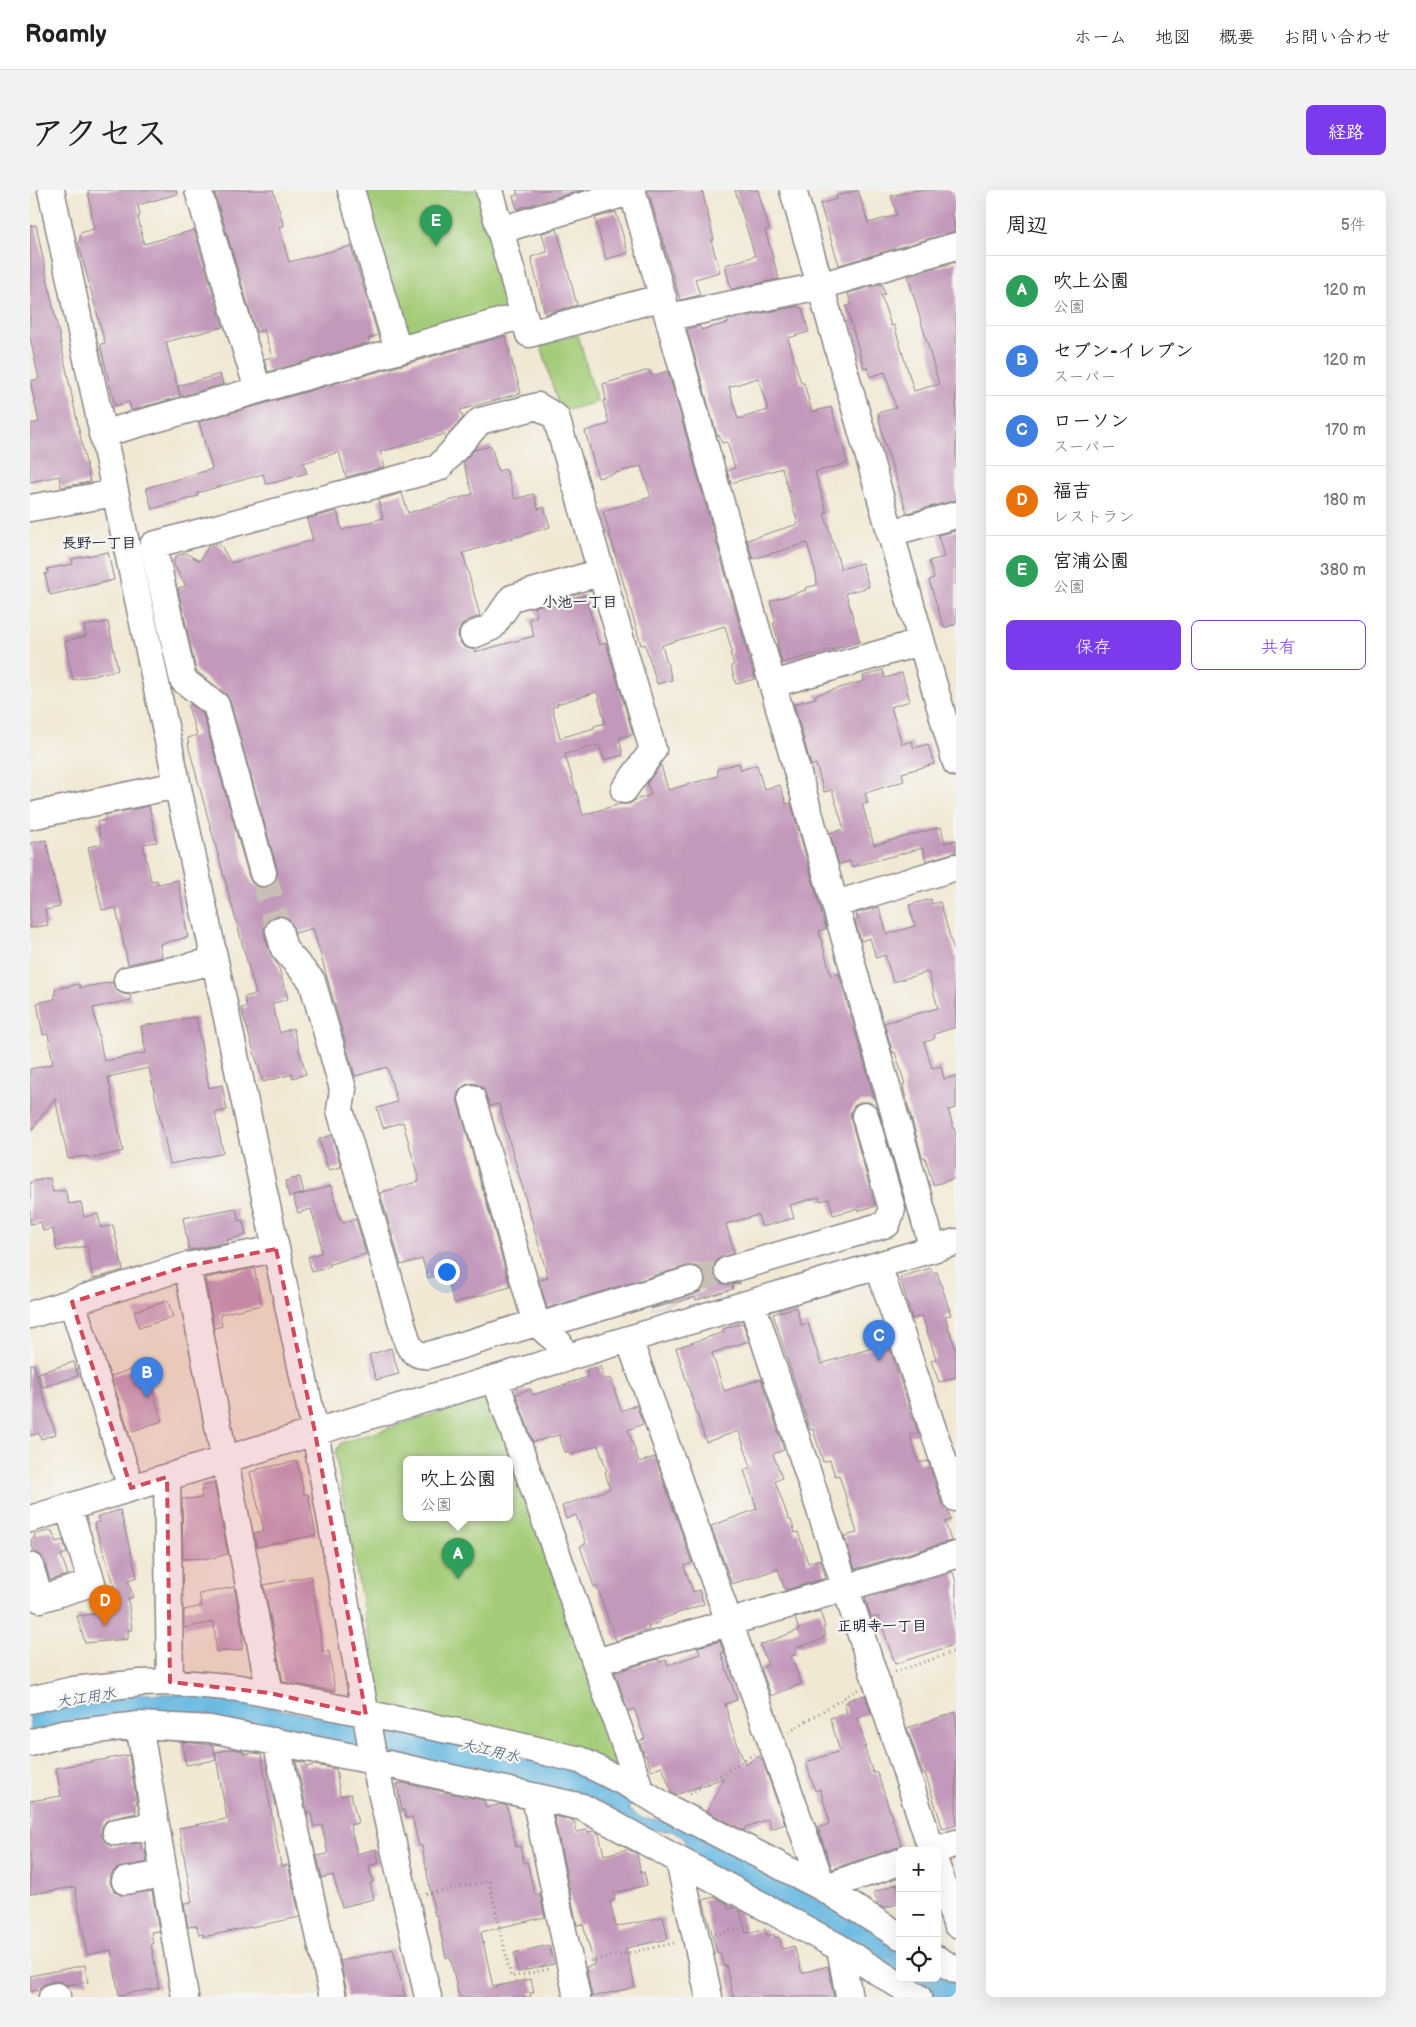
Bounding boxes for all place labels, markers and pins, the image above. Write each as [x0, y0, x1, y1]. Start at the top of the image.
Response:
pin: E [420, 205, 452, 246]
pin: C [863, 1320, 895, 1361]
pin: B [131, 1357, 163, 1398]
pin: A [442, 1538, 474, 1579]
pin: D [89, 1585, 121, 1626]

